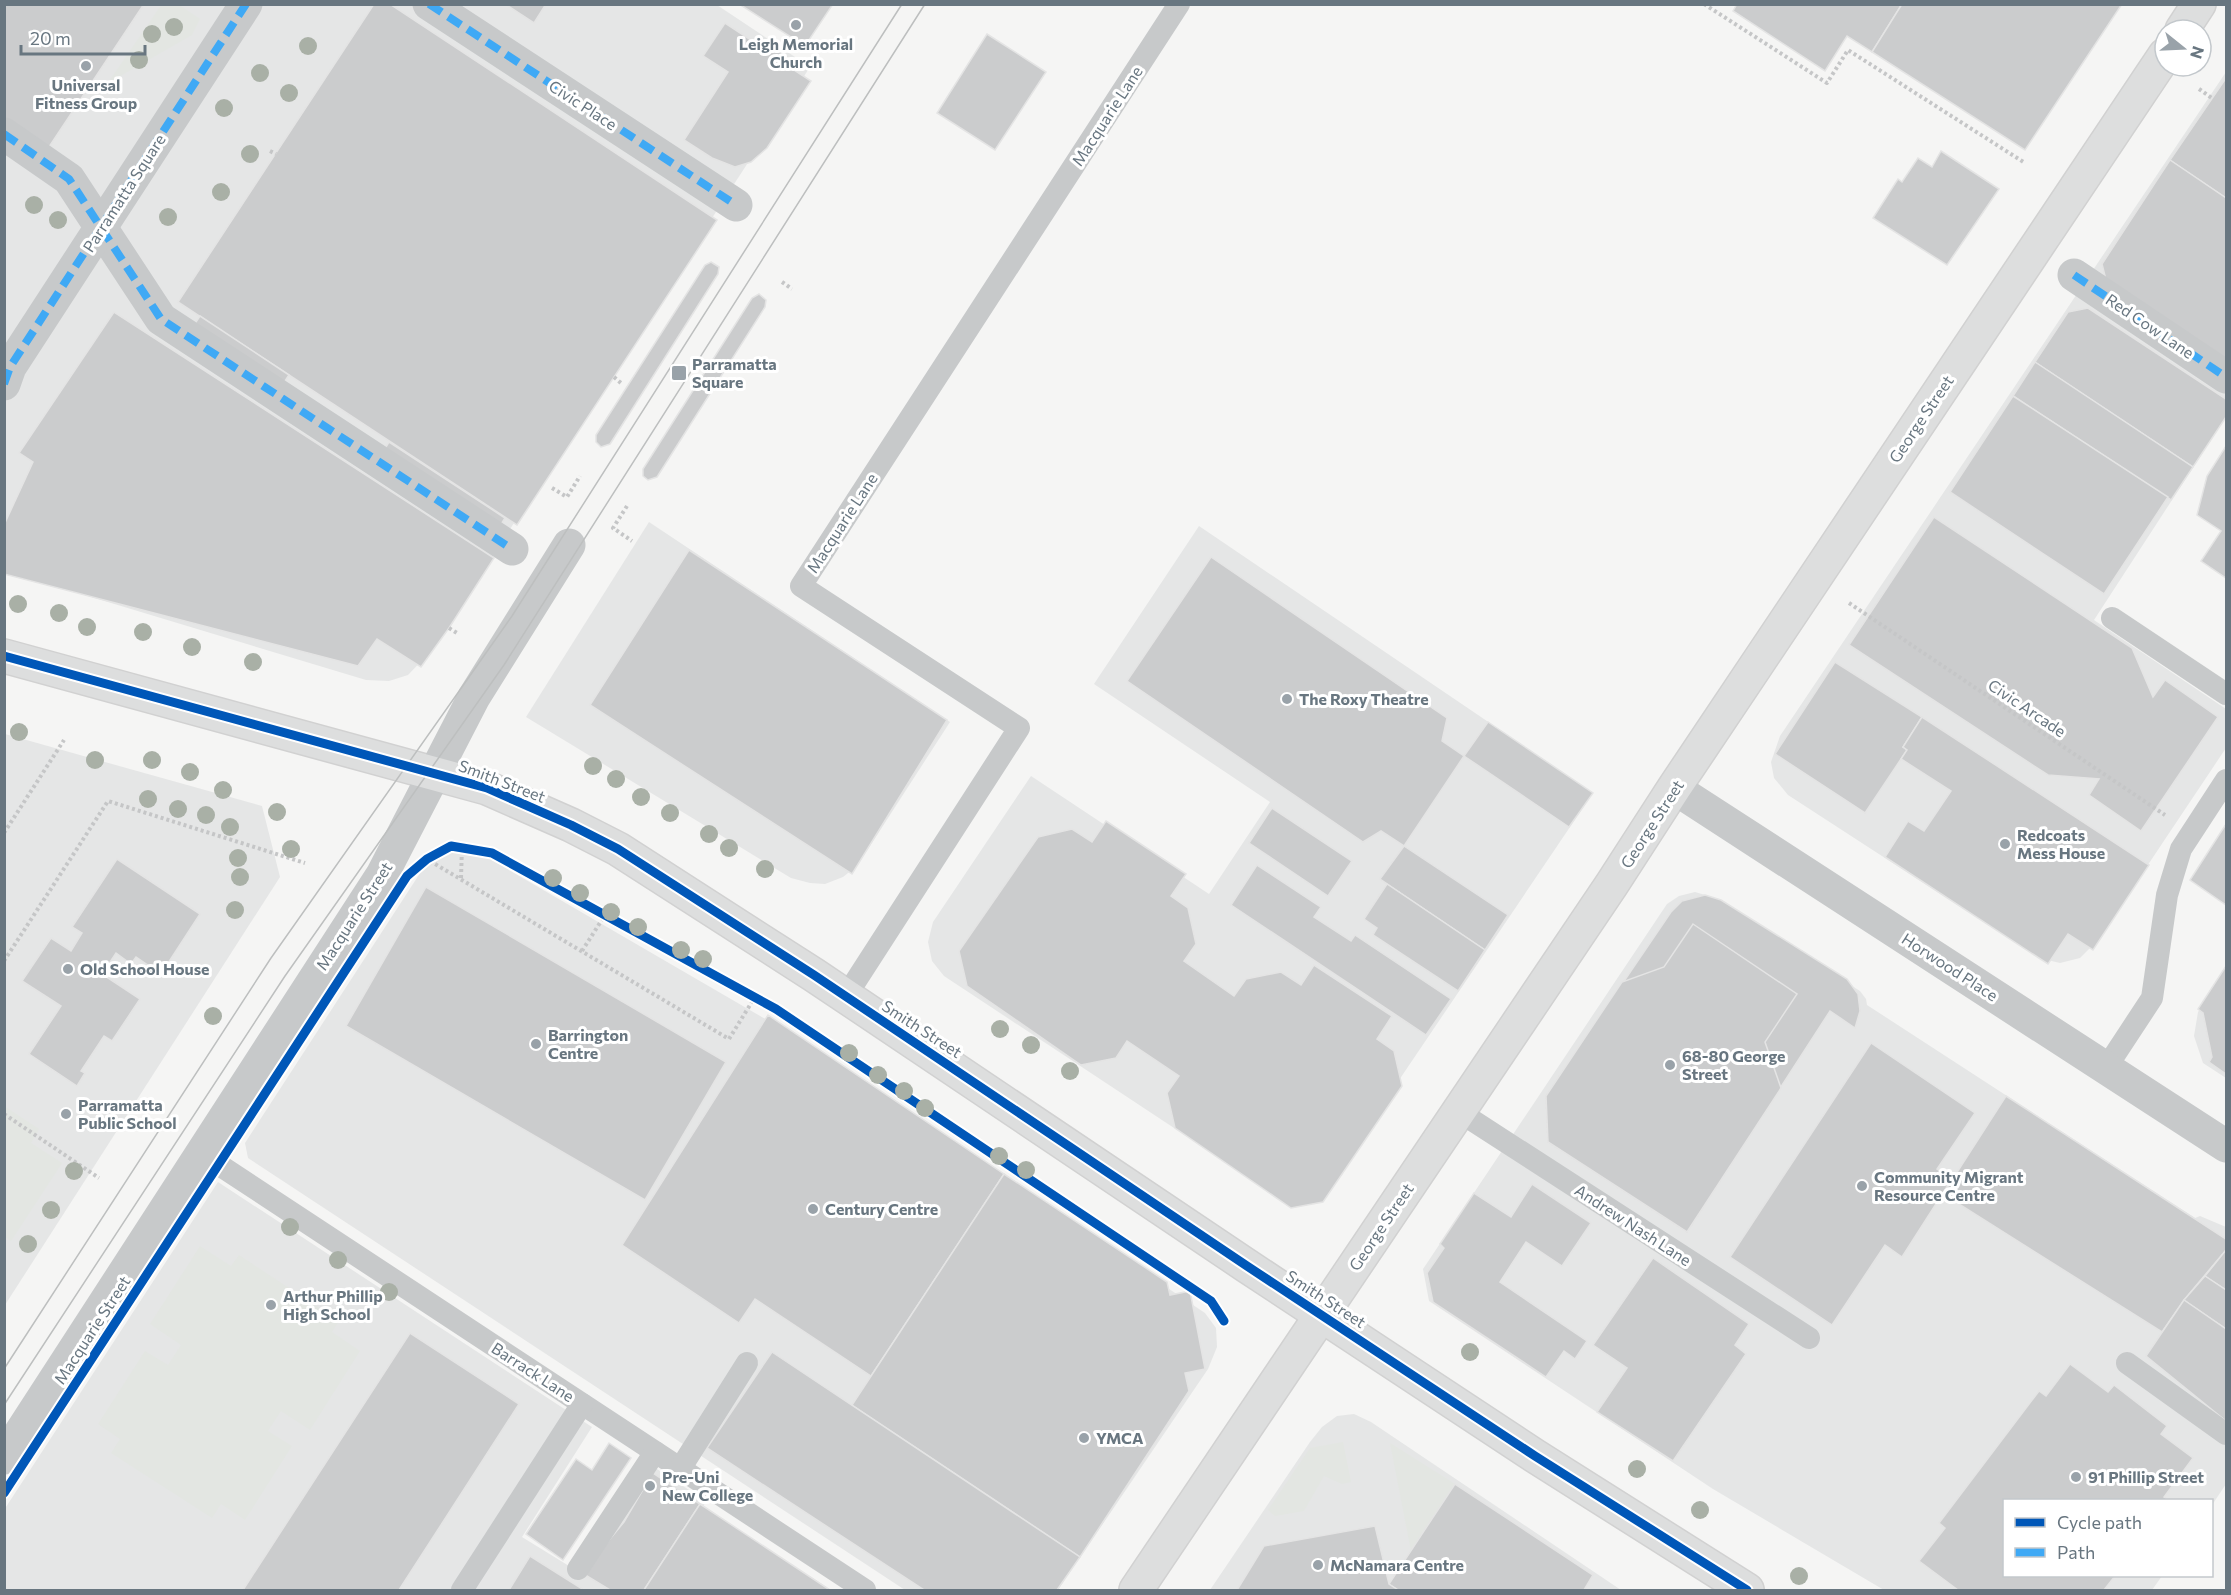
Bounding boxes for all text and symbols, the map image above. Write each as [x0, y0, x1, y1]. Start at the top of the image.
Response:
scale bar [21, 18, 146, 56]
marker: Leigh Memorial Church [789, 18, 803, 32]
north arrow [2153, 18, 2213, 78]
text: 20 m [30, 27, 71, 49]
place label: Leigh Memorial Church [739, 34, 853, 71]
text: N [2187, 44, 2209, 61]
marker: Universal Fitness Group [79, 59, 93, 73]
street label: Macquarie Lane [1067, 62, 1146, 169]
place label: Universal Fitness Group [35, 75, 137, 112]
street label: Civic Place [546, 76, 621, 134]
street label: Parramatta Square [78, 130, 169, 255]
street label: Red Cow Lane [2103, 289, 2198, 362]
place label: Parramatta Square [692, 354, 777, 391]
marker: Parramatta Square [670, 364, 688, 382]
street label: George Street [1884, 371, 1957, 466]
street label: Macquarie Lane [802, 469, 881, 576]
street label: Civic Arcade [1985, 675, 2070, 740]
place label: The Roxy Theatre [1299, 689, 1429, 708]
marker: The Roxy Theatre [1280, 692, 1294, 706]
street label: Smith Street [456, 755, 549, 806]
street label: George Street [1616, 776, 1687, 871]
place label: Redcoats Mess House [2017, 825, 2105, 862]
marker: Redcoats Mess House [1998, 837, 2012, 851]
street label: Macquarie Street [311, 858, 396, 973]
street label: Horwood Place [1899, 928, 2002, 1005]
place label: Old School House [80, 959, 210, 978]
marker: Old School House [61, 962, 75, 976]
street label: Smith Street [879, 996, 966, 1062]
place label: Barrington Centre [548, 1025, 628, 1062]
marker: Barrington Centre [529, 1037, 543, 1051]
place label: 68-80 George Street [1682, 1046, 1785, 1083]
marker: 68-80 George Street [1663, 1058, 1677, 1072]
place label: Parramatta Public School [78, 1095, 177, 1132]
marker: Parramatta Public School [59, 1107, 73, 1121]
place label: Community Migrant Resource Centre [1874, 1167, 2024, 1204]
street label: George Street [1344, 1179, 1417, 1274]
marker: Community Migrant Resource Centre [1855, 1179, 1869, 1193]
street label: Andrew Nash Lane [1572, 1180, 1695, 1269]
place label: Century Centre [825, 1199, 938, 1218]
marker: Century Centre [806, 1202, 820, 1216]
street label: Smith Street [1283, 1266, 1370, 1332]
street label: Macquarie Street [49, 1272, 134, 1387]
place label: Arthur Phillip High School [283, 1286, 383, 1323]
marker: Arthur Phillip High School [264, 1298, 278, 1312]
street label: Barrack Lane [488, 1338, 578, 1405]
place label: YMCA [1096, 1428, 1144, 1447]
marker: YMCA [1077, 1431, 1091, 1445]
place label: Pre-Uni New College [662, 1467, 753, 1504]
place label: 91 Phillip Street [2088, 1467, 2204, 1486]
marker: 91 Phillip Street [2069, 1470, 2083, 1484]
marker: Pre-Uni New College [643, 1479, 657, 1493]
legend [2003, 1499, 2213, 1577]
text: Cycle path [2057, 1511, 2142, 1533]
text: Path [2057, 1541, 2095, 1563]
place label: McNamara Centre [1330, 1555, 1464, 1574]
marker: McNamara Centre [1311, 1558, 1325, 1572]

